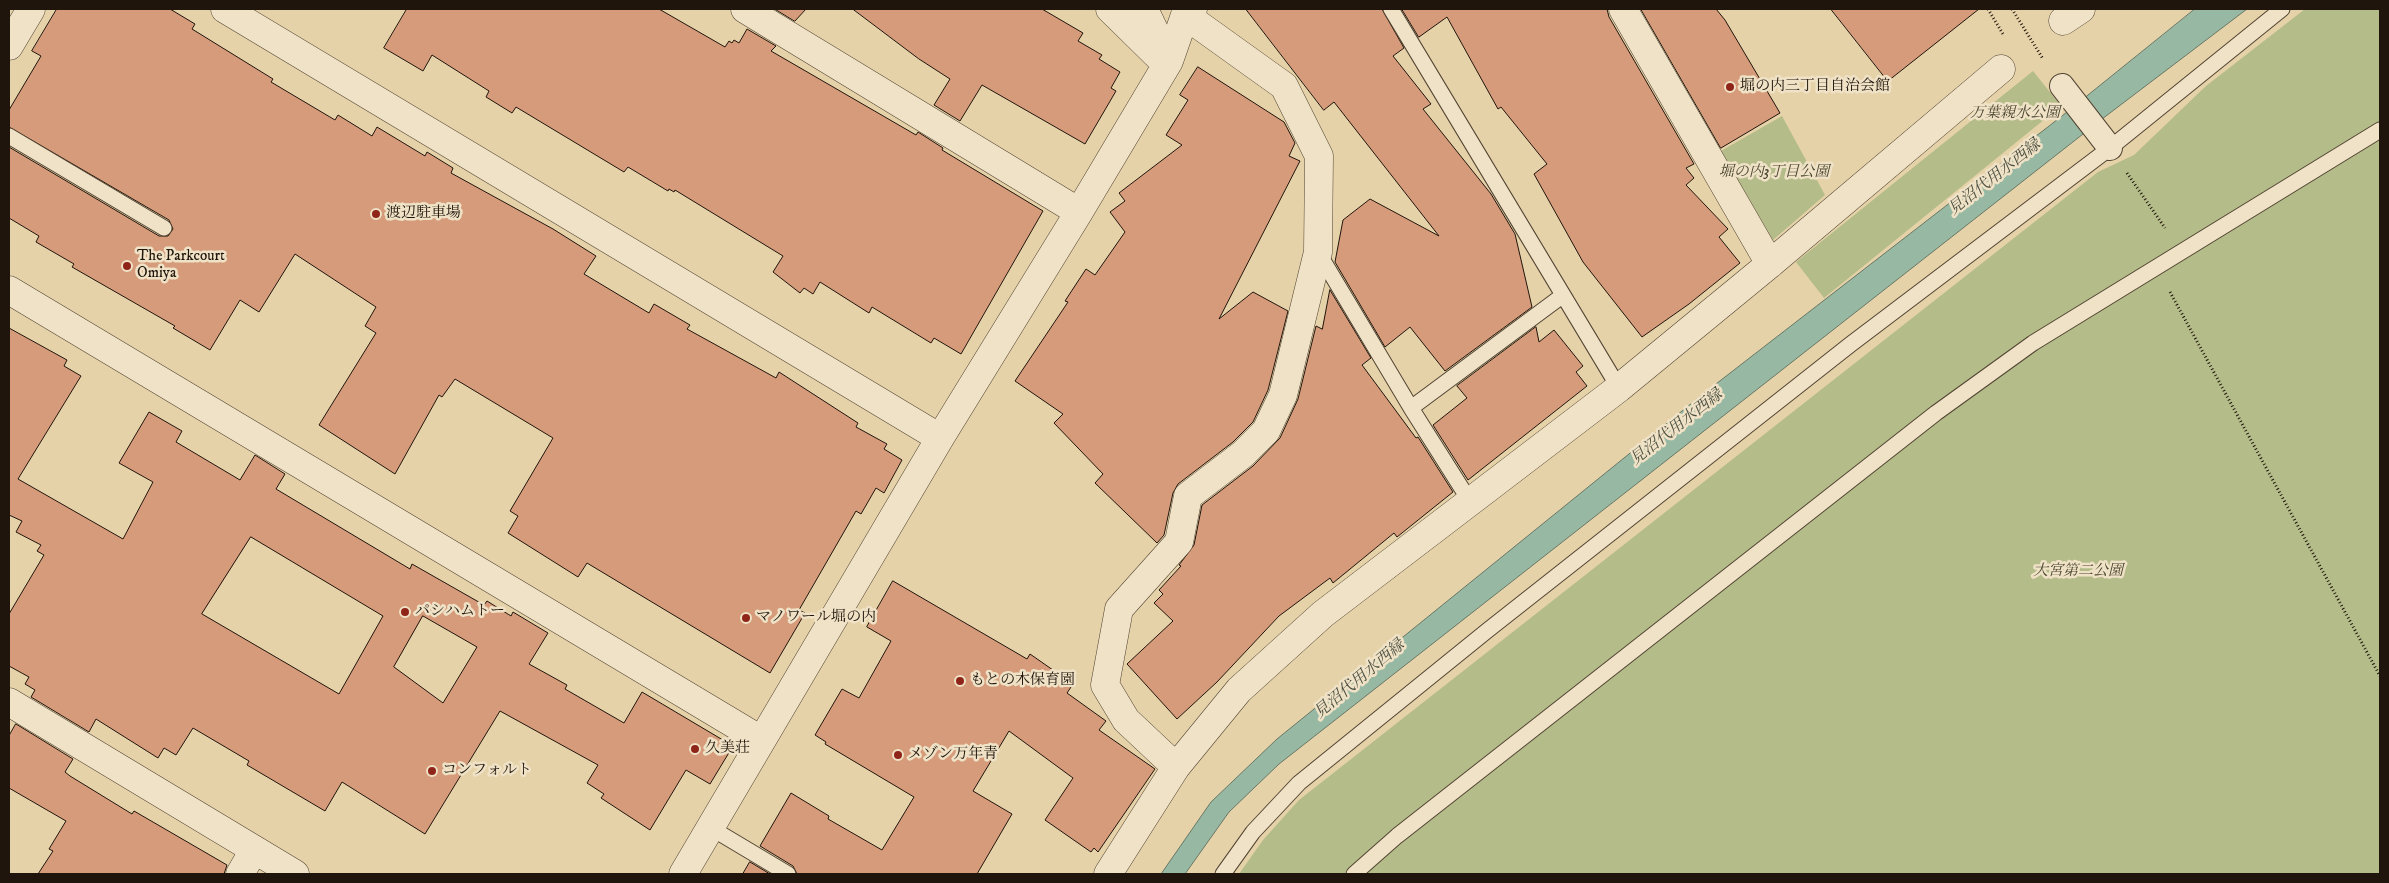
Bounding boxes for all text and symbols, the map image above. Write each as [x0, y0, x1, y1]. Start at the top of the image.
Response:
place label: 堀の内三丁目自治会館 [1740, 78, 1890, 96]
marker: 堀の内三丁目自治会館 [1724, 81, 1736, 93]
park label: 万葉親水公園 [1970, 105, 2060, 123]
water label: 見沼代用水西縁 [1945, 136, 2045, 220]
park label: 堀の内3丁目公園 [1719, 164, 1829, 182]
place label: 渡辺駐車場 [386, 205, 461, 223]
marker: 渡辺駐車場 [370, 208, 382, 220]
place label: The Parkcourt Omiya [137, 248, 225, 283]
marker: The Parkcourt Omiya [121, 260, 133, 272]
water label: 見沼代用水西縁 [1627, 386, 1727, 470]
park label: 大宮第二公園 [2033, 563, 2123, 581]
place label: パシハムトー [415, 603, 505, 621]
marker: パシハムトー [399, 606, 411, 618]
place label: マノワール堀の内 [756, 609, 876, 627]
marker: マノワール堀の内 [740, 612, 752, 624]
water label: 見沼代用水西縁 [1311, 637, 1409, 723]
place label: もとの木保育園 [970, 672, 1075, 690]
marker: もとの木保育園 [954, 675, 966, 687]
place label: 久美荘 [705, 740, 750, 758]
marker: 久美荘 [689, 743, 701, 755]
place label: メゾン万年青 [908, 746, 998, 764]
marker: メゾン万年青 [892, 749, 904, 761]
place label: コンフォルト [442, 762, 532, 780]
marker: コンフォルト [426, 765, 438, 777]

